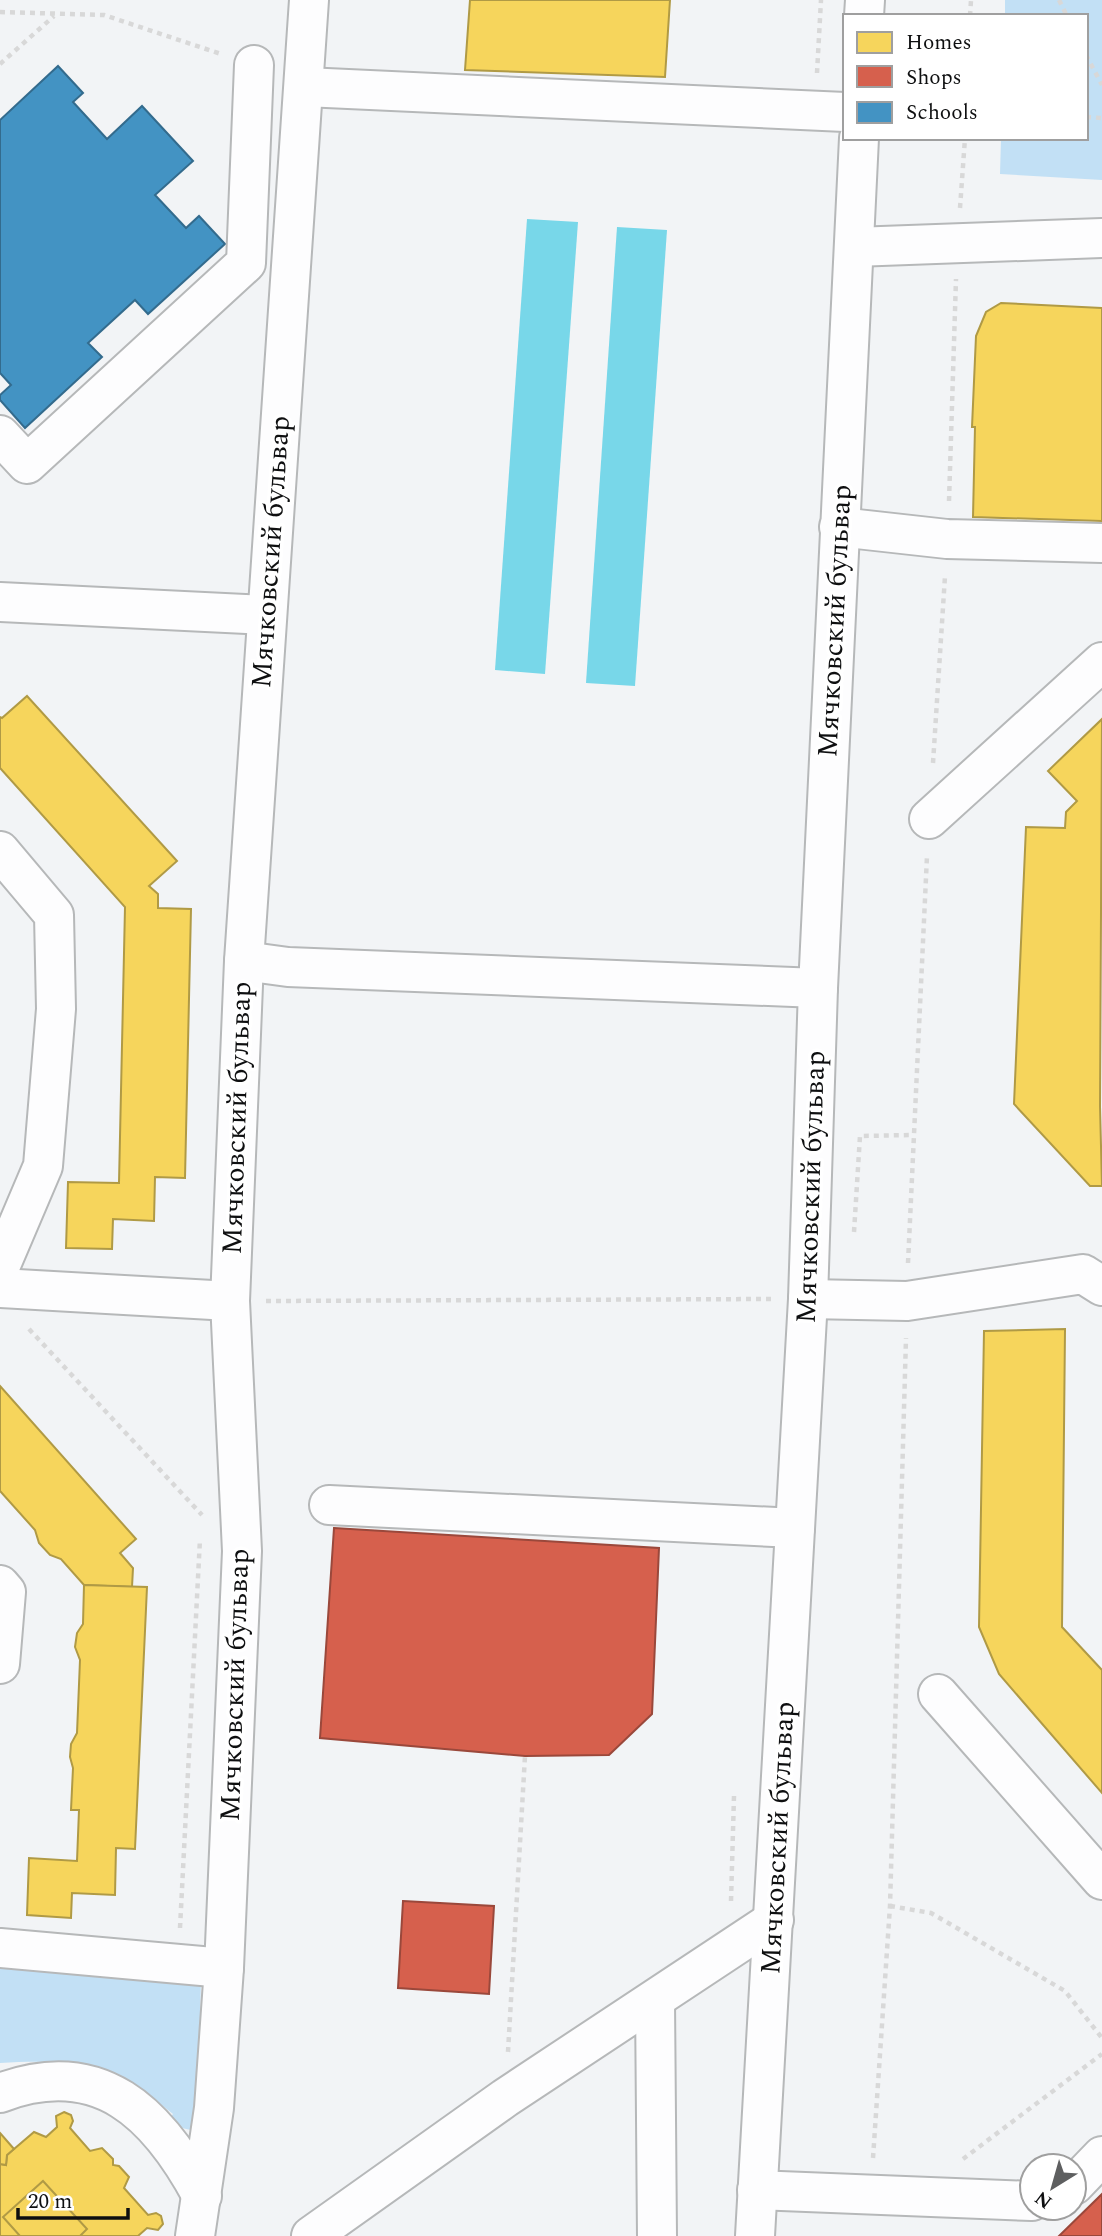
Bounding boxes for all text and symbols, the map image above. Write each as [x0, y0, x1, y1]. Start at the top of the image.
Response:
legend [843, 14, 1088, 140]
text: Homes [906, 27, 972, 59]
text: Shops [906, 62, 962, 94]
text: Schools [906, 97, 978, 129]
street label: Мячковский бульвар [240, 414, 302, 690]
street label: Мячковский бульвар [806, 484, 864, 758]
street label: Мячковский бульвар [211, 981, 263, 1255]
street label: Мячковский бульвар [785, 1050, 837, 1324]
street label: Мячковский бульвар [209, 1548, 261, 1822]
street label: Мячковский бульвар [749, 1701, 807, 1975]
north arrow [1018, 2152, 1088, 2222]
scale bar [18, 2176, 128, 2220]
text: N [1029, 2183, 1059, 2216]
text: 20 m [28, 2186, 72, 2218]

